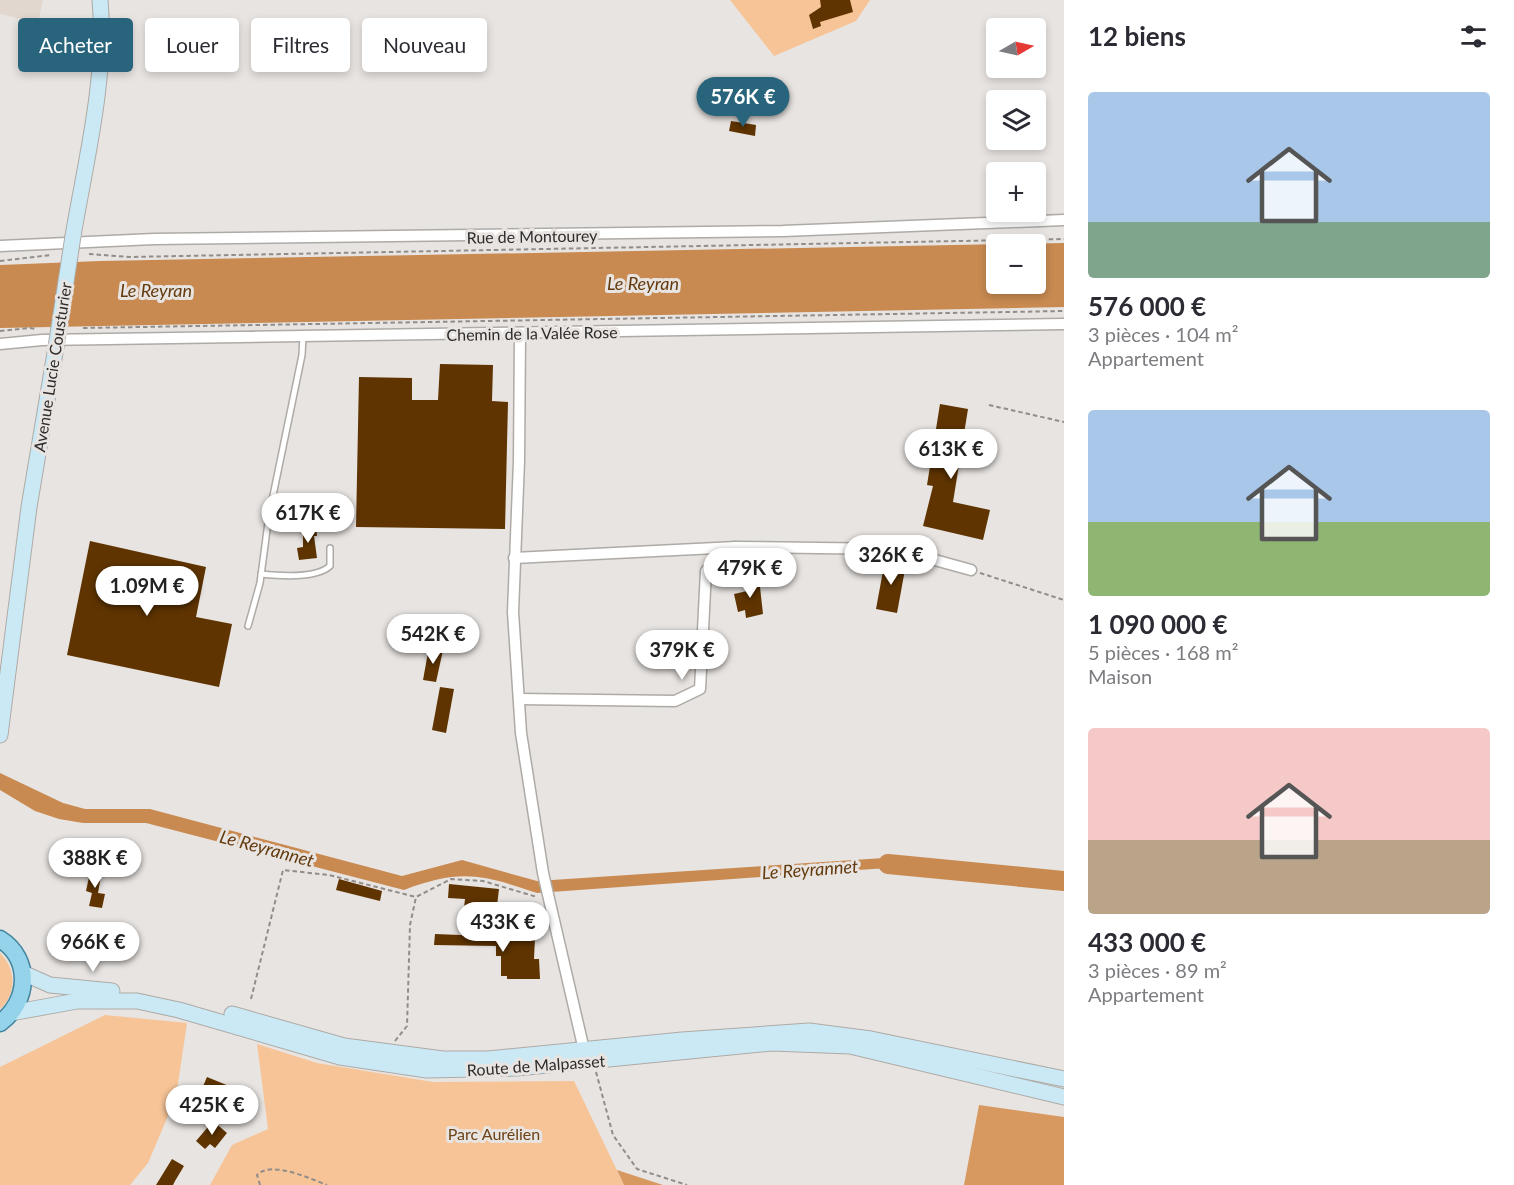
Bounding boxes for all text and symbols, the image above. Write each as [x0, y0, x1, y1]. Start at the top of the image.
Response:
chip: Acheter [18, 18, 133, 72]
chip: Louer [145, 18, 239, 72]
chip: Filtres [251, 18, 350, 72]
chip: Nouveau [362, 18, 487, 72]
north arrow [986, 18, 1046, 78]
map controls [986, 18, 1046, 294]
text: 12 biens [1088, 20, 1186, 52]
icon: filters [1457, 20, 1490, 53]
pin: 576K € [694, 77, 792, 128]
text: 576K € [711, 84, 775, 108]
button: layers [986, 90, 1046, 150]
icon: home [1235, 131, 1343, 239]
button: + [986, 162, 1046, 222]
street label: Rue de Montourey [466, 225, 598, 247]
button: − [986, 234, 1046, 294]
water label: Le Reyran [607, 272, 679, 294]
water label: Le Reyran [120, 279, 192, 301]
street label: Avenue Lucie Cousturier [29, 280, 75, 453]
text: 576 000 € [1088, 290, 1206, 322]
street label: Chemin de la Valée Rose [446, 322, 618, 344]
text: 3 pièces · 104 m² [1088, 322, 1238, 346]
text: Appartement [1088, 346, 1204, 370]
pin: 613K € [902, 429, 1000, 480]
text: 613K € [919, 436, 983, 460]
icon: home [1235, 449, 1343, 557]
pin: 617K € [259, 493, 357, 544]
text: 617K € [276, 500, 340, 524]
pin: 326K € [842, 535, 940, 586]
text: 326K € [859, 542, 923, 566]
pin: 479K € [701, 548, 799, 599]
text: 479K € [718, 555, 782, 579]
pin: 1.09M € [92, 566, 202, 617]
text: 1.09M € [110, 573, 184, 597]
text: 1 090 000 € [1088, 608, 1228, 640]
pin: 542K € [384, 614, 482, 665]
text: 542K € [401, 621, 465, 645]
pin: 379K € [633, 630, 731, 681]
text: 379K € [650, 637, 714, 661]
text: 5 pièces · 168 m² [1088, 640, 1238, 664]
text: Maison [1088, 664, 1152, 688]
icon: home [1235, 767, 1343, 875]
water label: Le Reyrannet [218, 825, 317, 871]
pin: 388K € [46, 838, 144, 889]
text: 388K € [63, 845, 127, 869]
water label: Le Reyrannet [761, 855, 860, 883]
pin: 433K € [454, 902, 552, 953]
text: 433K € [471, 909, 535, 933]
pin: 966K € [44, 922, 142, 973]
text: 433 000 € [1088, 926, 1206, 958]
text: 966K € [61, 929, 125, 953]
text: 3 pièces · 89 m² [1088, 958, 1227, 982]
text: Appartement [1088, 982, 1204, 1006]
street label: Route de Malpasset [466, 1051, 606, 1079]
pin: 425K € [163, 1085, 261, 1136]
text: 425K € [180, 1092, 244, 1116]
park label: Parc Aurélien [448, 1124, 540, 1143]

